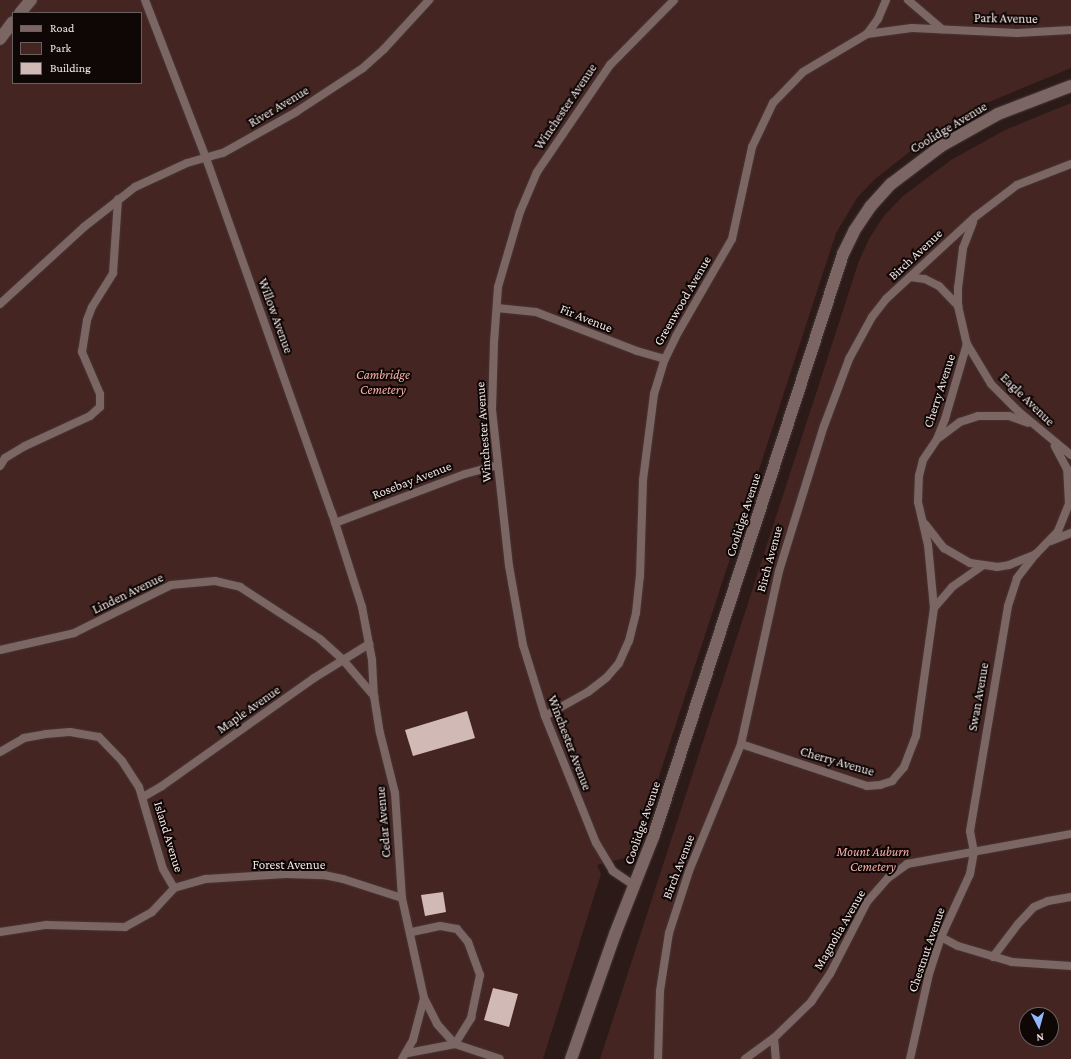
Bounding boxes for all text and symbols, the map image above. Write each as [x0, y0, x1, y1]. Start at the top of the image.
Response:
street label: Park Avenue [974, 11, 1038, 27]
legend [12, 12, 142, 84]
text: Road [50, 21, 74, 35]
text: Park [50, 41, 71, 55]
text: Building [50, 61, 91, 75]
street label: Winchester Avenue [531, 61, 601, 153]
street label: River Avenue [246, 83, 312, 131]
street label: Coolidge Avenue [908, 99, 990, 157]
street label: Birch Avenue [886, 226, 946, 284]
street label: Greenwood Avenue [651, 253, 715, 349]
street label: Willow Avenue [254, 276, 296, 356]
street label: Fir Avenue [558, 301, 614, 337]
street label: Cherry Avenue [921, 352, 959, 430]
park label: Cambridge Cemetery [356, 368, 410, 399]
street label: Eagle Avenue [997, 370, 1057, 430]
street label: Winchester Avenue [473, 381, 495, 483]
street label: Rosebay Avenue [370, 459, 454, 503]
street label: Coolidge Avenue [723, 471, 765, 559]
street label: Birch Avenue [754, 524, 786, 594]
street label: Linden Avenue [90, 570, 166, 618]
street label: Swan Avenue [965, 662, 993, 732]
street label: Maple Avenue [214, 683, 284, 737]
street label: Winchester Avenue [544, 693, 594, 793]
street label: Cherry Avenue [798, 744, 876, 780]
street label: Coolidge Avenue [621, 779, 665, 867]
street label: Cedar Avenue [373, 786, 395, 858]
street label: Island Avenue [150, 800, 186, 874]
street label: Birch Avenue [660, 833, 698, 901]
park label: Mount Auburn Cemetery [837, 845, 909, 876]
street label: Forest Avenue [253, 857, 325, 873]
street label: Magnolia Avenue [811, 887, 869, 973]
street label: Chestnut Avenue [905, 906, 949, 994]
north arrow [1019, 1007, 1059, 1047]
text: N [1036, 1032, 1045, 1044]

